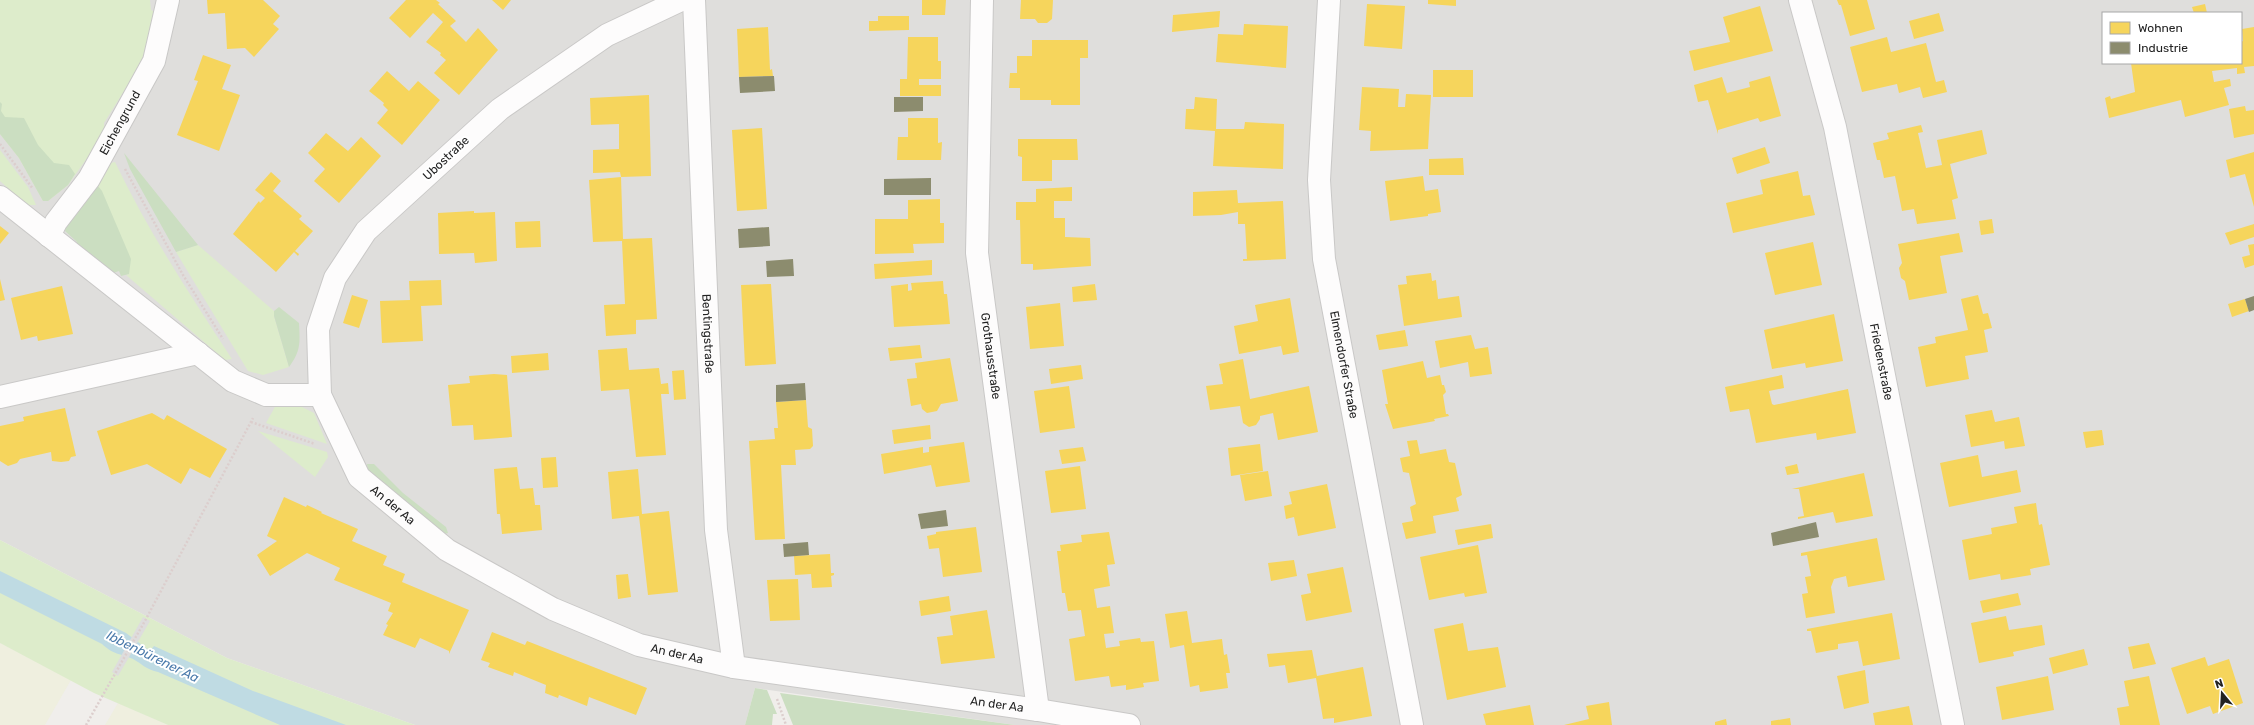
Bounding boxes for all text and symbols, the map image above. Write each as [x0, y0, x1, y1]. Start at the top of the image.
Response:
legend [2102, 12, 2242, 64]
text: Wohnen [2138, 21, 2183, 35]
text: Industrie [2138, 41, 2188, 55]
street label: Eichengrund [97, 88, 143, 158]
street label: Ubostraße [420, 133, 472, 183]
street label: Bentingstraße [699, 294, 717, 374]
street label: Elmendorfer Straße [1327, 310, 1361, 420]
street label: Grothausstraße [978, 312, 1003, 400]
street label: Friedenstraße [1867, 322, 1896, 402]
street label: An der Aa [368, 483, 418, 528]
water label: Ibbenbürener Aa [104, 628, 202, 685]
street label: An der Aa [649, 641, 705, 667]
north arrow [2202, 673, 2242, 713]
text: N [2213, 677, 2225, 691]
street label: An der Aa [969, 693, 1025, 715]

